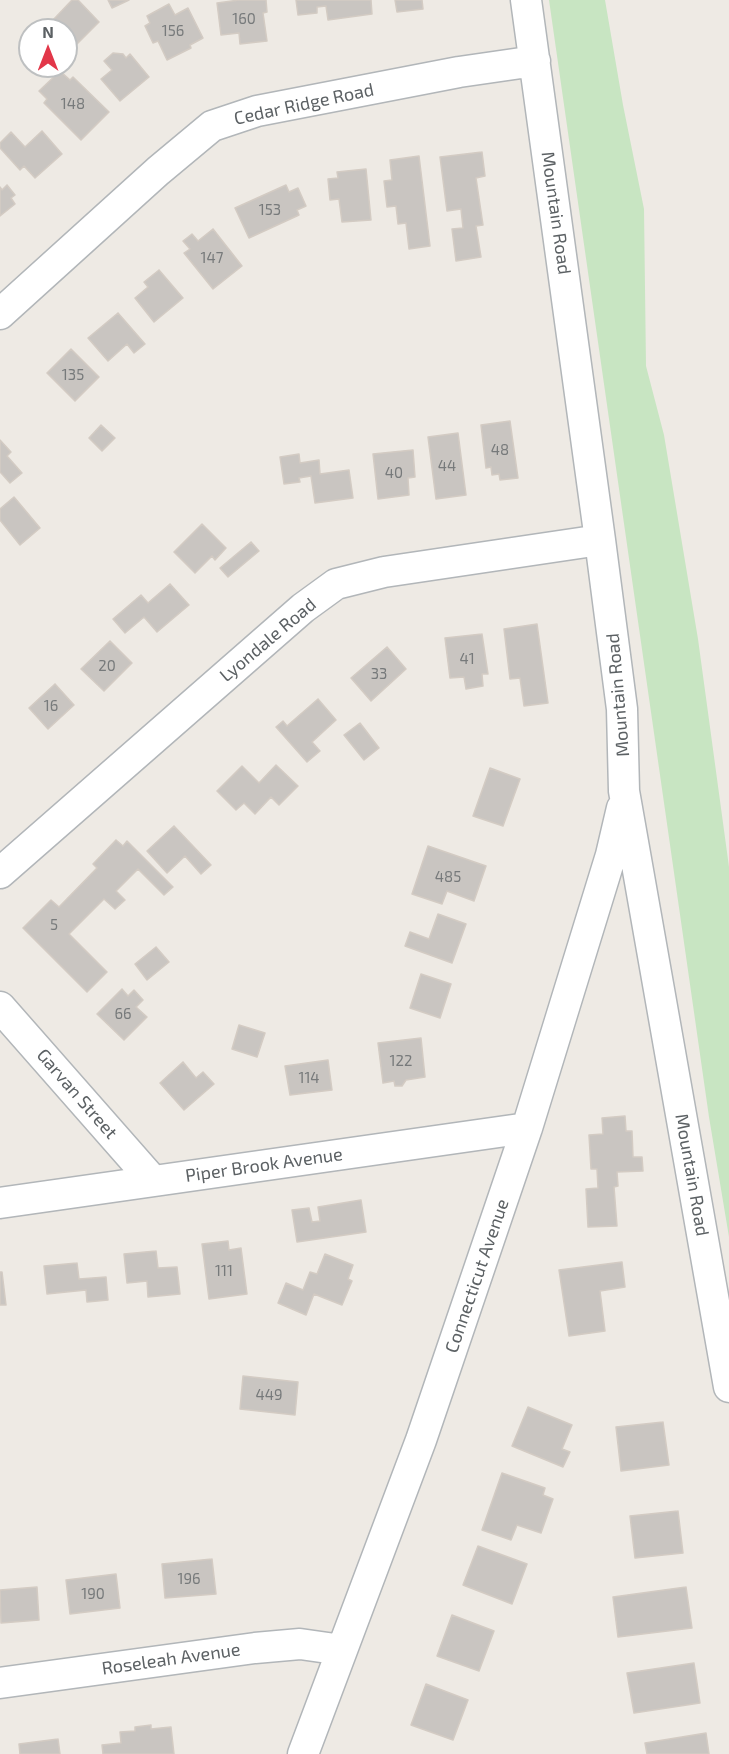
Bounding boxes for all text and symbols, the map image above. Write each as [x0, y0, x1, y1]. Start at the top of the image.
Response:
house number: 160 [232, 10, 256, 28]
north arrow [18, 18, 78, 78]
text: N [42, 22, 54, 41]
house number: 156 [162, 22, 184, 40]
street label: Cedar Ridge Road [232, 79, 376, 129]
house number: 148 [61, 95, 85, 113]
street label: Mountain Road [537, 150, 575, 276]
house number: 153 [259, 201, 281, 219]
house number: 147 [201, 249, 223, 267]
house number: 135 [62, 366, 84, 384]
house number: 48 [491, 441, 509, 459]
house number: 44 [438, 457, 456, 475]
house number: 40 [385, 464, 403, 482]
street label: Lyondale Road [216, 594, 320, 686]
street label: Mountain Road [602, 632, 634, 758]
house number: 41 [459, 650, 475, 668]
house number: 20 [98, 657, 116, 675]
house number: 33 [371, 665, 387, 683]
house number: 16 [44, 697, 58, 715]
house number: 485 [435, 868, 461, 886]
house number: 5 [50, 916, 58, 934]
house number: 66 [114, 1005, 132, 1023]
street label: Garvan Street [32, 1045, 122, 1143]
house number: 122 [390, 1052, 412, 1070]
house number: 114 [298, 1069, 320, 1087]
street label: Mountain Road [671, 1112, 713, 1238]
street label: Piper Brook Avenue [184, 1143, 344, 1187]
street label: Connecticut Avenue [441, 1196, 513, 1356]
house number: 111 [215, 1262, 233, 1280]
house number: 449 [255, 1386, 283, 1404]
house number: 196 [177, 1570, 201, 1588]
house number: 190 [81, 1585, 105, 1603]
street label: Roseleah Avenue [100, 1639, 242, 1679]

